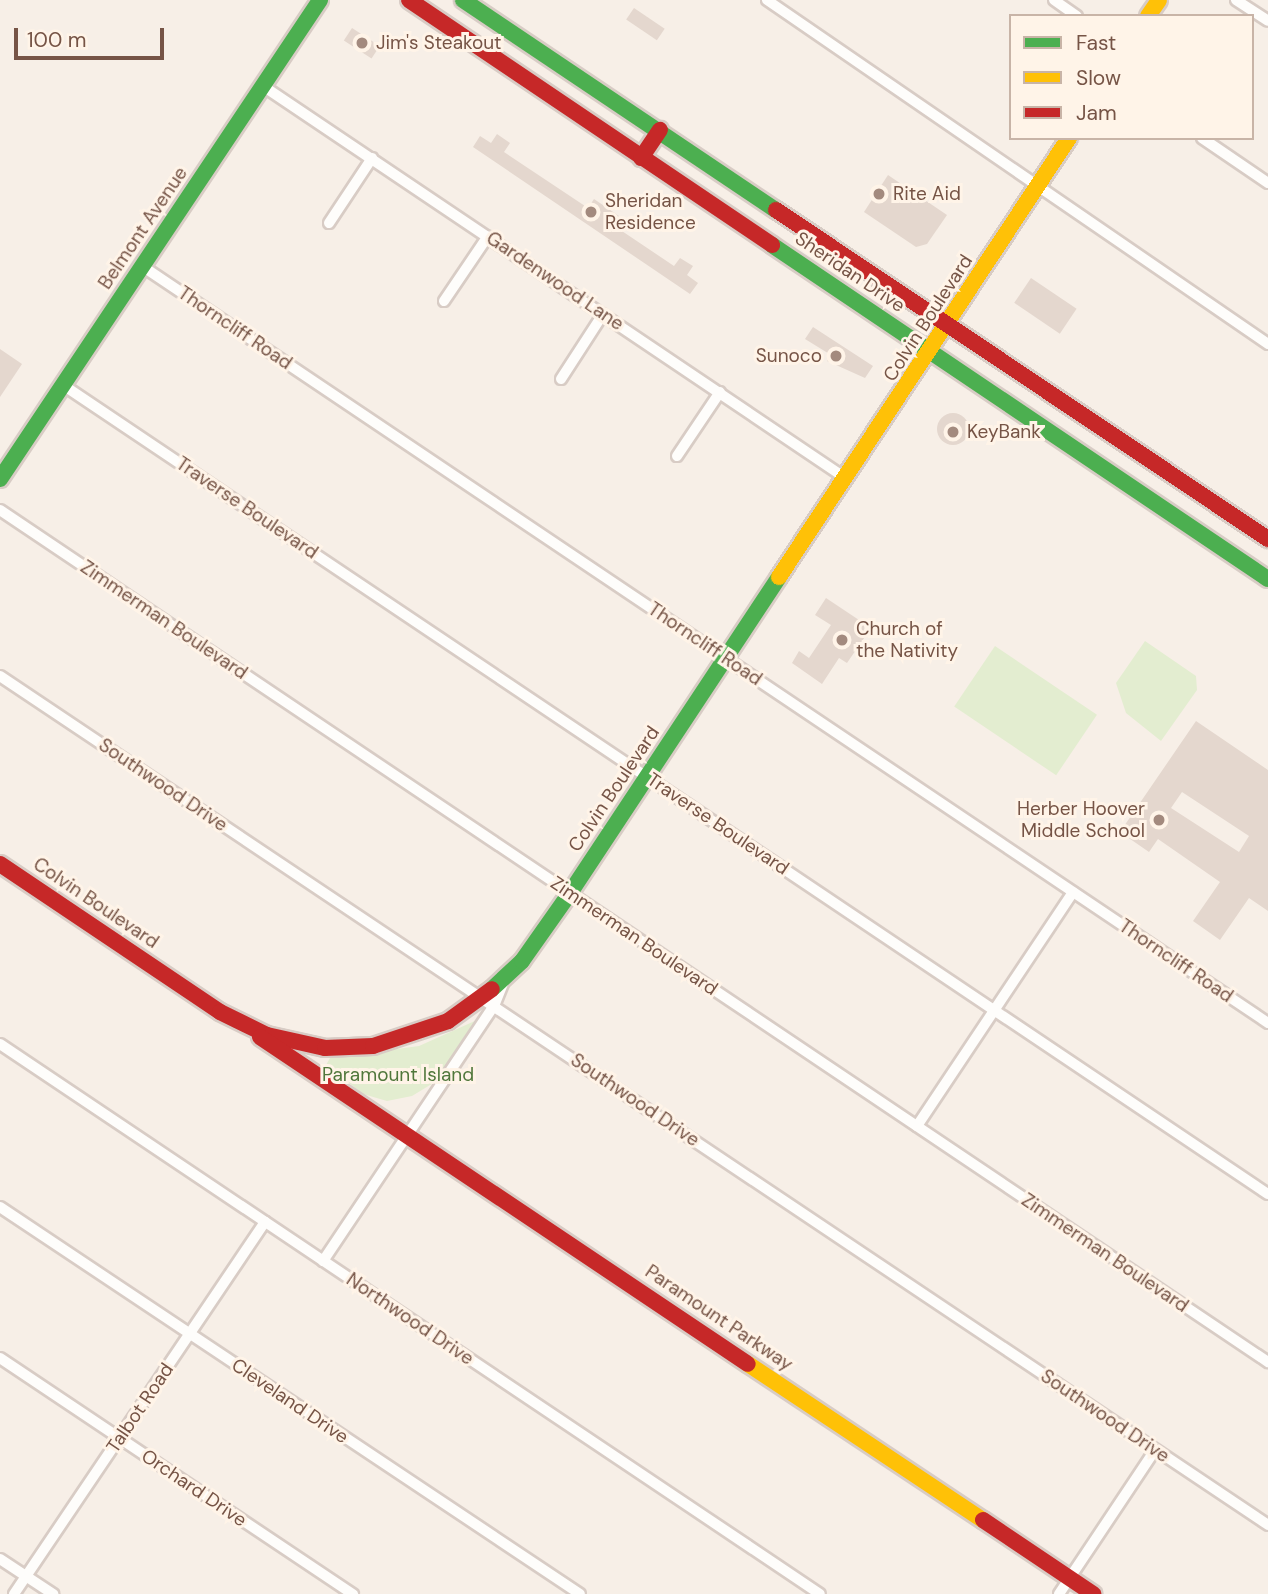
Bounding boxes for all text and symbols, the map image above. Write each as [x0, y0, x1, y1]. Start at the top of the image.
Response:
scale bar [18, 14, 168, 58]
legend [1009, 14, 1254, 140]
text: 100 m [27, 26, 87, 54]
text: Fast [1076, 29, 1116, 57]
place label: Jim's Steakout [376, 32, 501, 54]
marker: Jim's Steakout [354, 35, 370, 51]
text: Slow [1076, 64, 1121, 92]
text: Jam [1076, 99, 1117, 127]
street label: Belmont Avenue [94, 162, 192, 294]
place label: Rite Aid [893, 183, 961, 205]
marker: Rite Aid [871, 186, 887, 202]
place label: Sheridan Residence [605, 190, 696, 234]
marker: Sheridan Residence [583, 204, 599, 220]
street label: Gardenwood Lane [482, 227, 628, 335]
street label: Sheridan Drive [791, 227, 909, 317]
street label: Colvin Boulevard [879, 250, 977, 386]
street label: Thorncliff Road [174, 281, 296, 375]
place label: Sunoco [756, 345, 822, 367]
marker: Sunoco [828, 348, 844, 364]
place label: KeyBank [967, 421, 1041, 443]
marker: KeyBank [945, 424, 961, 440]
street label: Traverse Boulevard [172, 452, 322, 564]
street label: Zimmerman Boulevard [76, 556, 252, 684]
street label: Thorncliff Road [644, 597, 766, 691]
place label: Church of the Nativity [856, 618, 958, 662]
marker: Church of the Nativity [834, 632, 850, 648]
street label: Colvin Boulevard [564, 722, 664, 856]
street label: Southwood Drive [94, 734, 232, 836]
street label: Traverse Boulevard [643, 768, 793, 880]
place label: Herber Hoover Middle School [1017, 798, 1145, 842]
marker: Herber Hoover Middle School [1151, 812, 1167, 828]
street label: Colvin Boulevard [29, 853, 163, 953]
street label: Zimmerman Boulevard [546, 872, 722, 1000]
street label: Thorncliff Road [1115, 914, 1237, 1008]
street label: Southwood Drive [566, 1049, 704, 1151]
park label: Paramount Island [322, 1064, 474, 1086]
street label: Zimmerman Boulevard [1017, 1189, 1193, 1317]
street label: Paramount Parkway [641, 1260, 797, 1376]
street label: Northwood Drive [342, 1268, 478, 1370]
street label: Cleveland Drive [227, 1354, 353, 1448]
street label: Talbot Road [102, 1359, 178, 1457]
street label: Southwood Drive [1036, 1365, 1174, 1467]
street label: Orchard Drive [137, 1444, 251, 1532]

